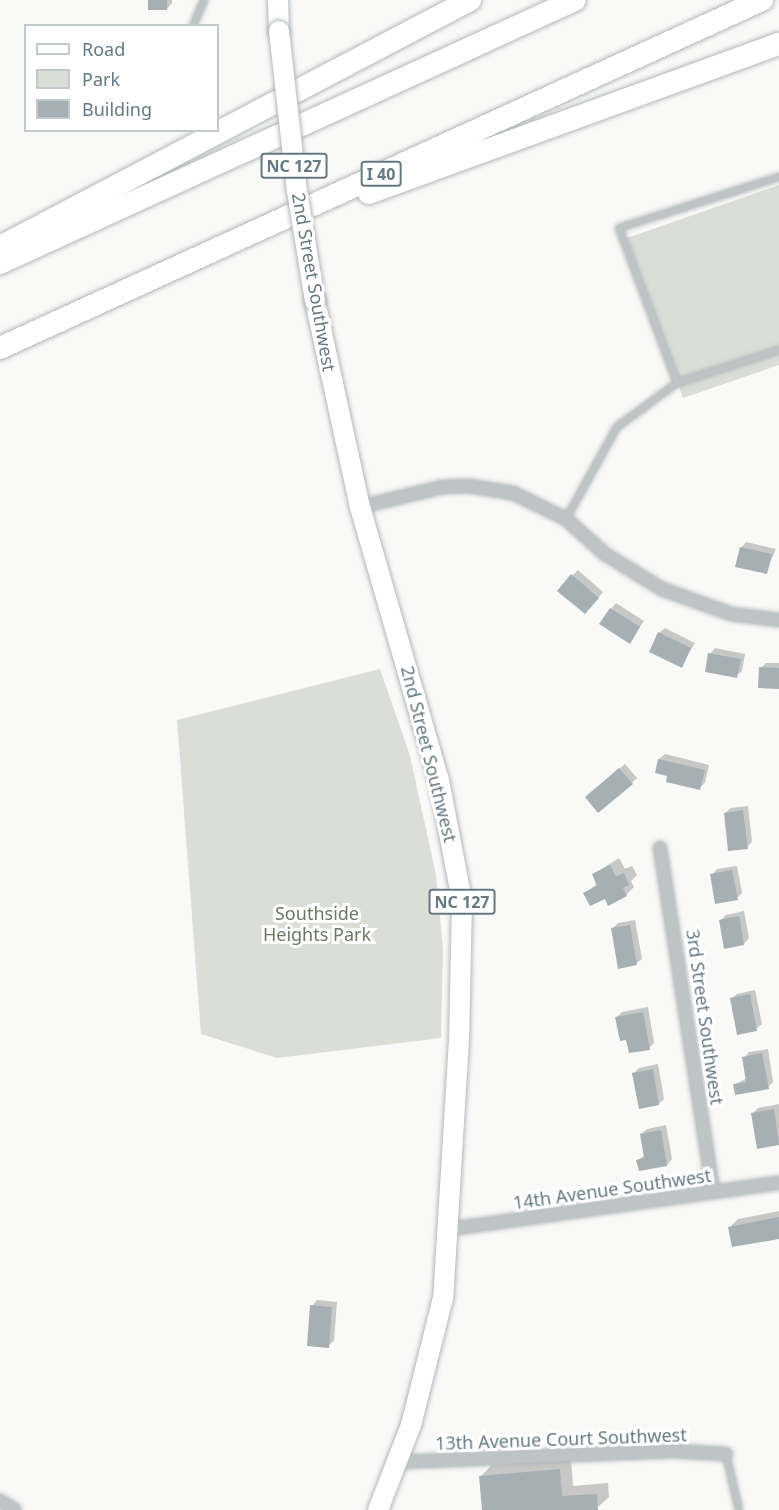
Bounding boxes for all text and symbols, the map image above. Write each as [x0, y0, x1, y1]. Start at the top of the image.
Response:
legend [24, 24, 219, 132]
text: Road [82, 37, 125, 61]
text: Park [82, 67, 120, 91]
text: Building [82, 97, 152, 121]
road number: NC 127 [260, 153, 328, 179]
road number: I 40 [360, 161, 402, 187]
street label: 2nd Street Southwest [288, 191, 340, 373]
street label: 2nd Street Southwest [397, 664, 461, 844]
road number: NC 127 [428, 889, 496, 915]
park label: Southside Heights Park [263, 903, 371, 946]
street label: 3rd Street Southwest [682, 928, 728, 1106]
street label: 14th Avenue Southwest [512, 1164, 712, 1214]
street label: 13th Avenue Court Southwest [435, 1424, 687, 1454]

